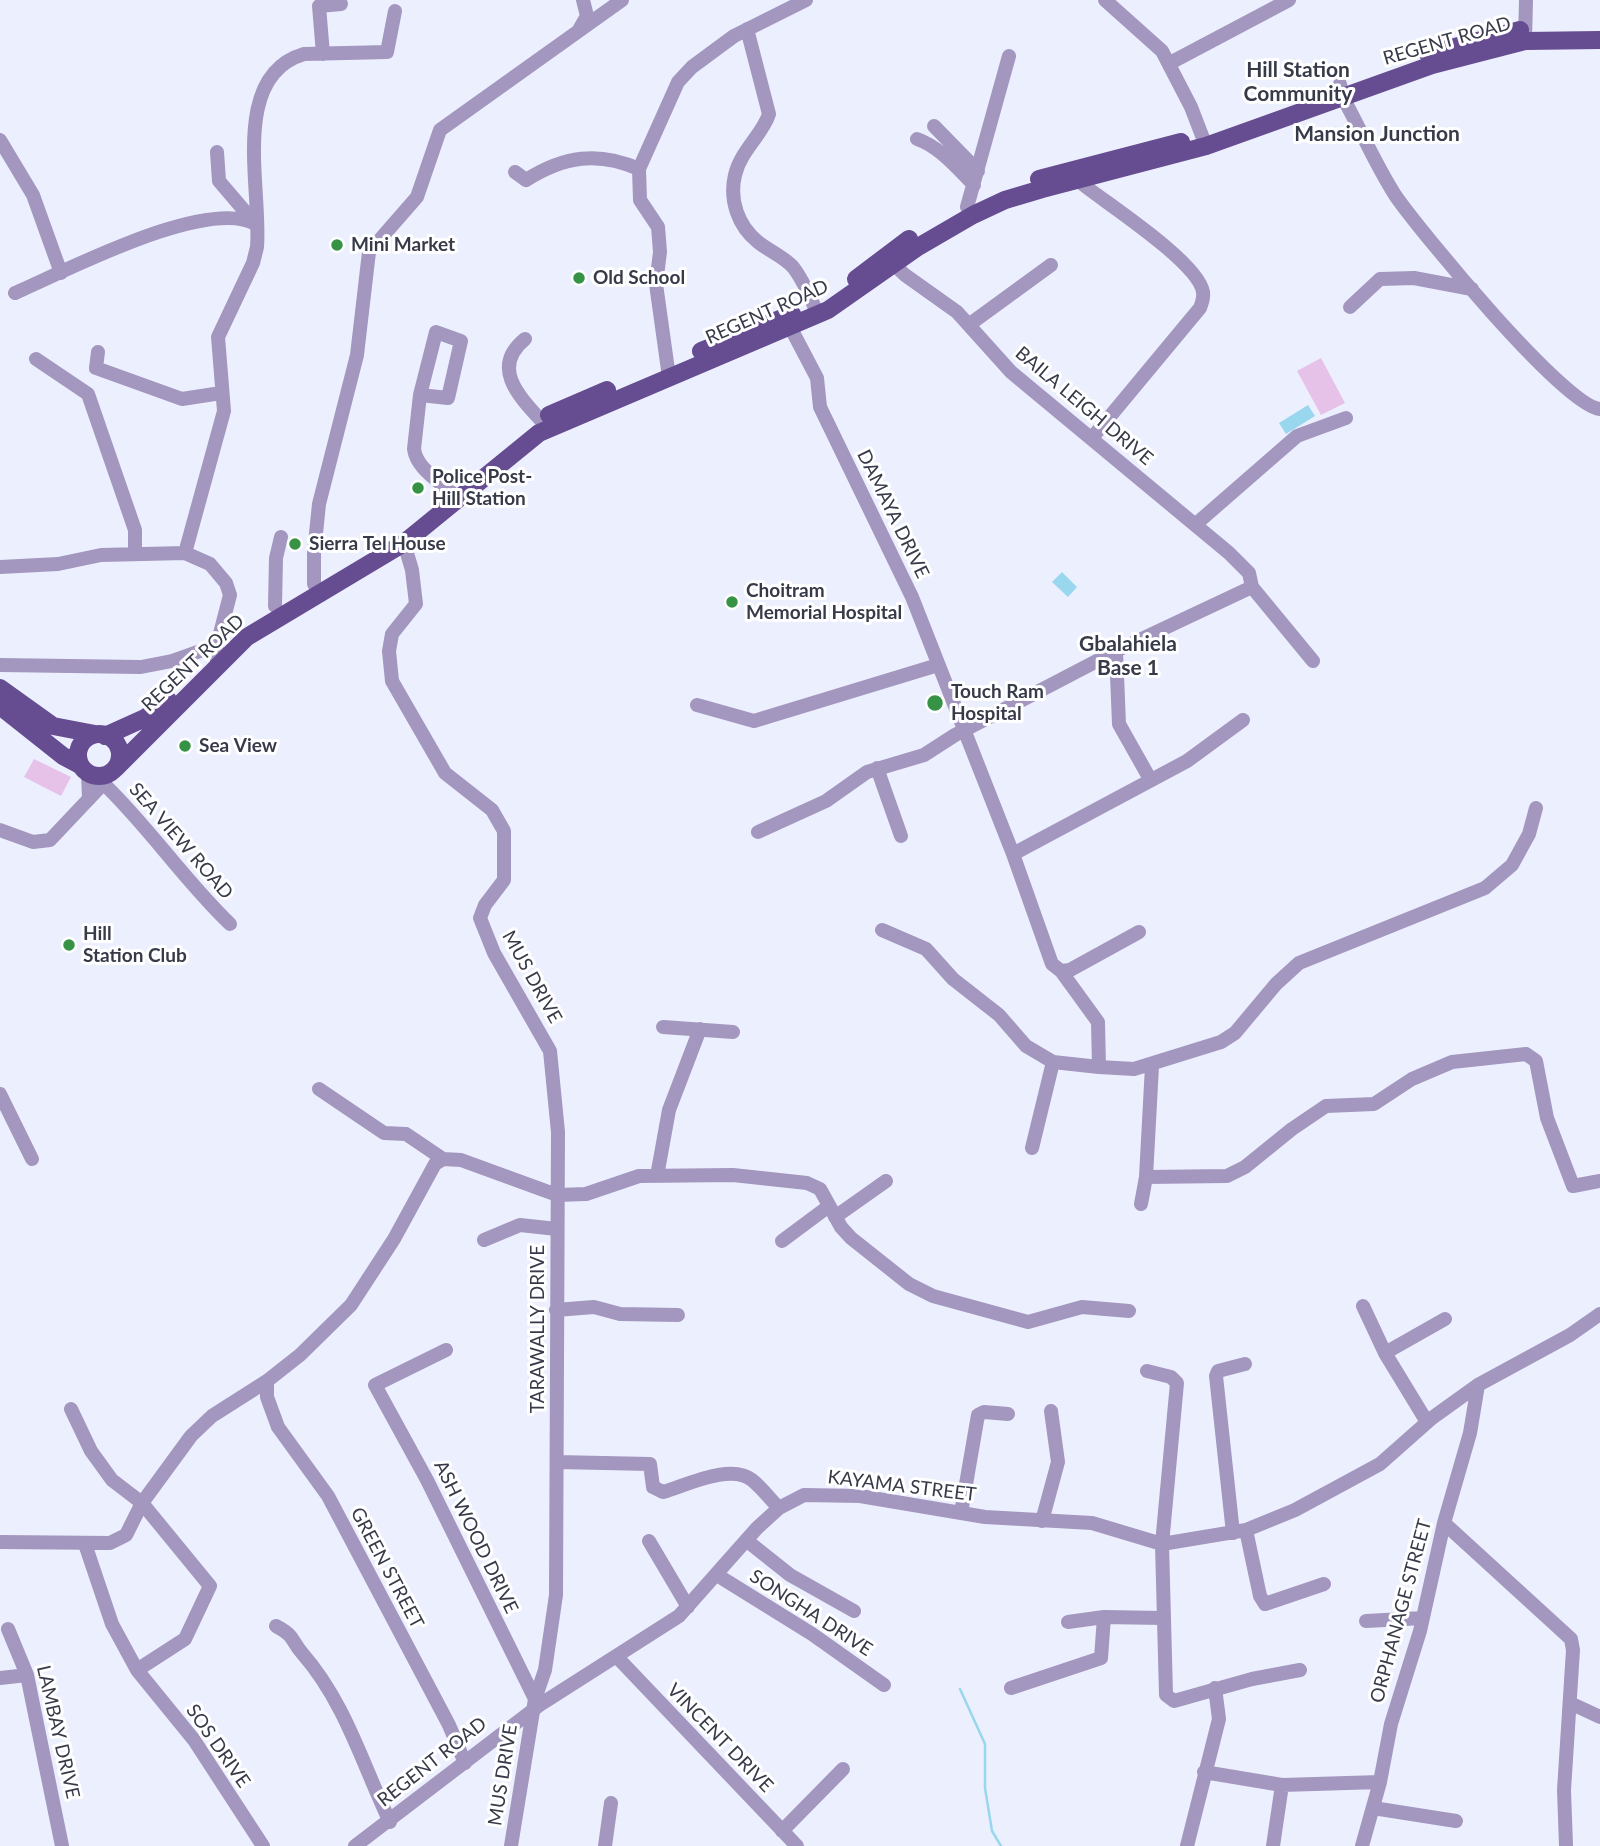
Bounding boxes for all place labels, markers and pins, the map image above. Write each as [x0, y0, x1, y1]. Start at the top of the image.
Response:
place label: Mini Market [351, 234, 455, 256]
marker: Mini Market [329, 237, 345, 253]
place label: Old School [593, 267, 685, 289]
marker: Old School [571, 270, 587, 286]
place label: Police Post- Hill Station [432, 466, 532, 510]
marker: Police Post- Hill Station [410, 480, 426, 496]
place label: Sierra Tel House [309, 533, 446, 555]
marker: Sierra Tel House [287, 536, 303, 552]
place label: Choitram Memorial Hospital [746, 580, 902, 624]
marker: Choitram Memorial Hospital [724, 594, 740, 610]
place label: Touch Ram Hospital [951, 681, 1044, 725]
marker: Touch Ram Hospital [925, 693, 945, 713]
place label: Sea View [199, 735, 277, 757]
marker: Sea View [177, 738, 193, 754]
place label: Hill Station Club [83, 923, 187, 967]
marker: Hill Station Club [61, 937, 77, 953]

